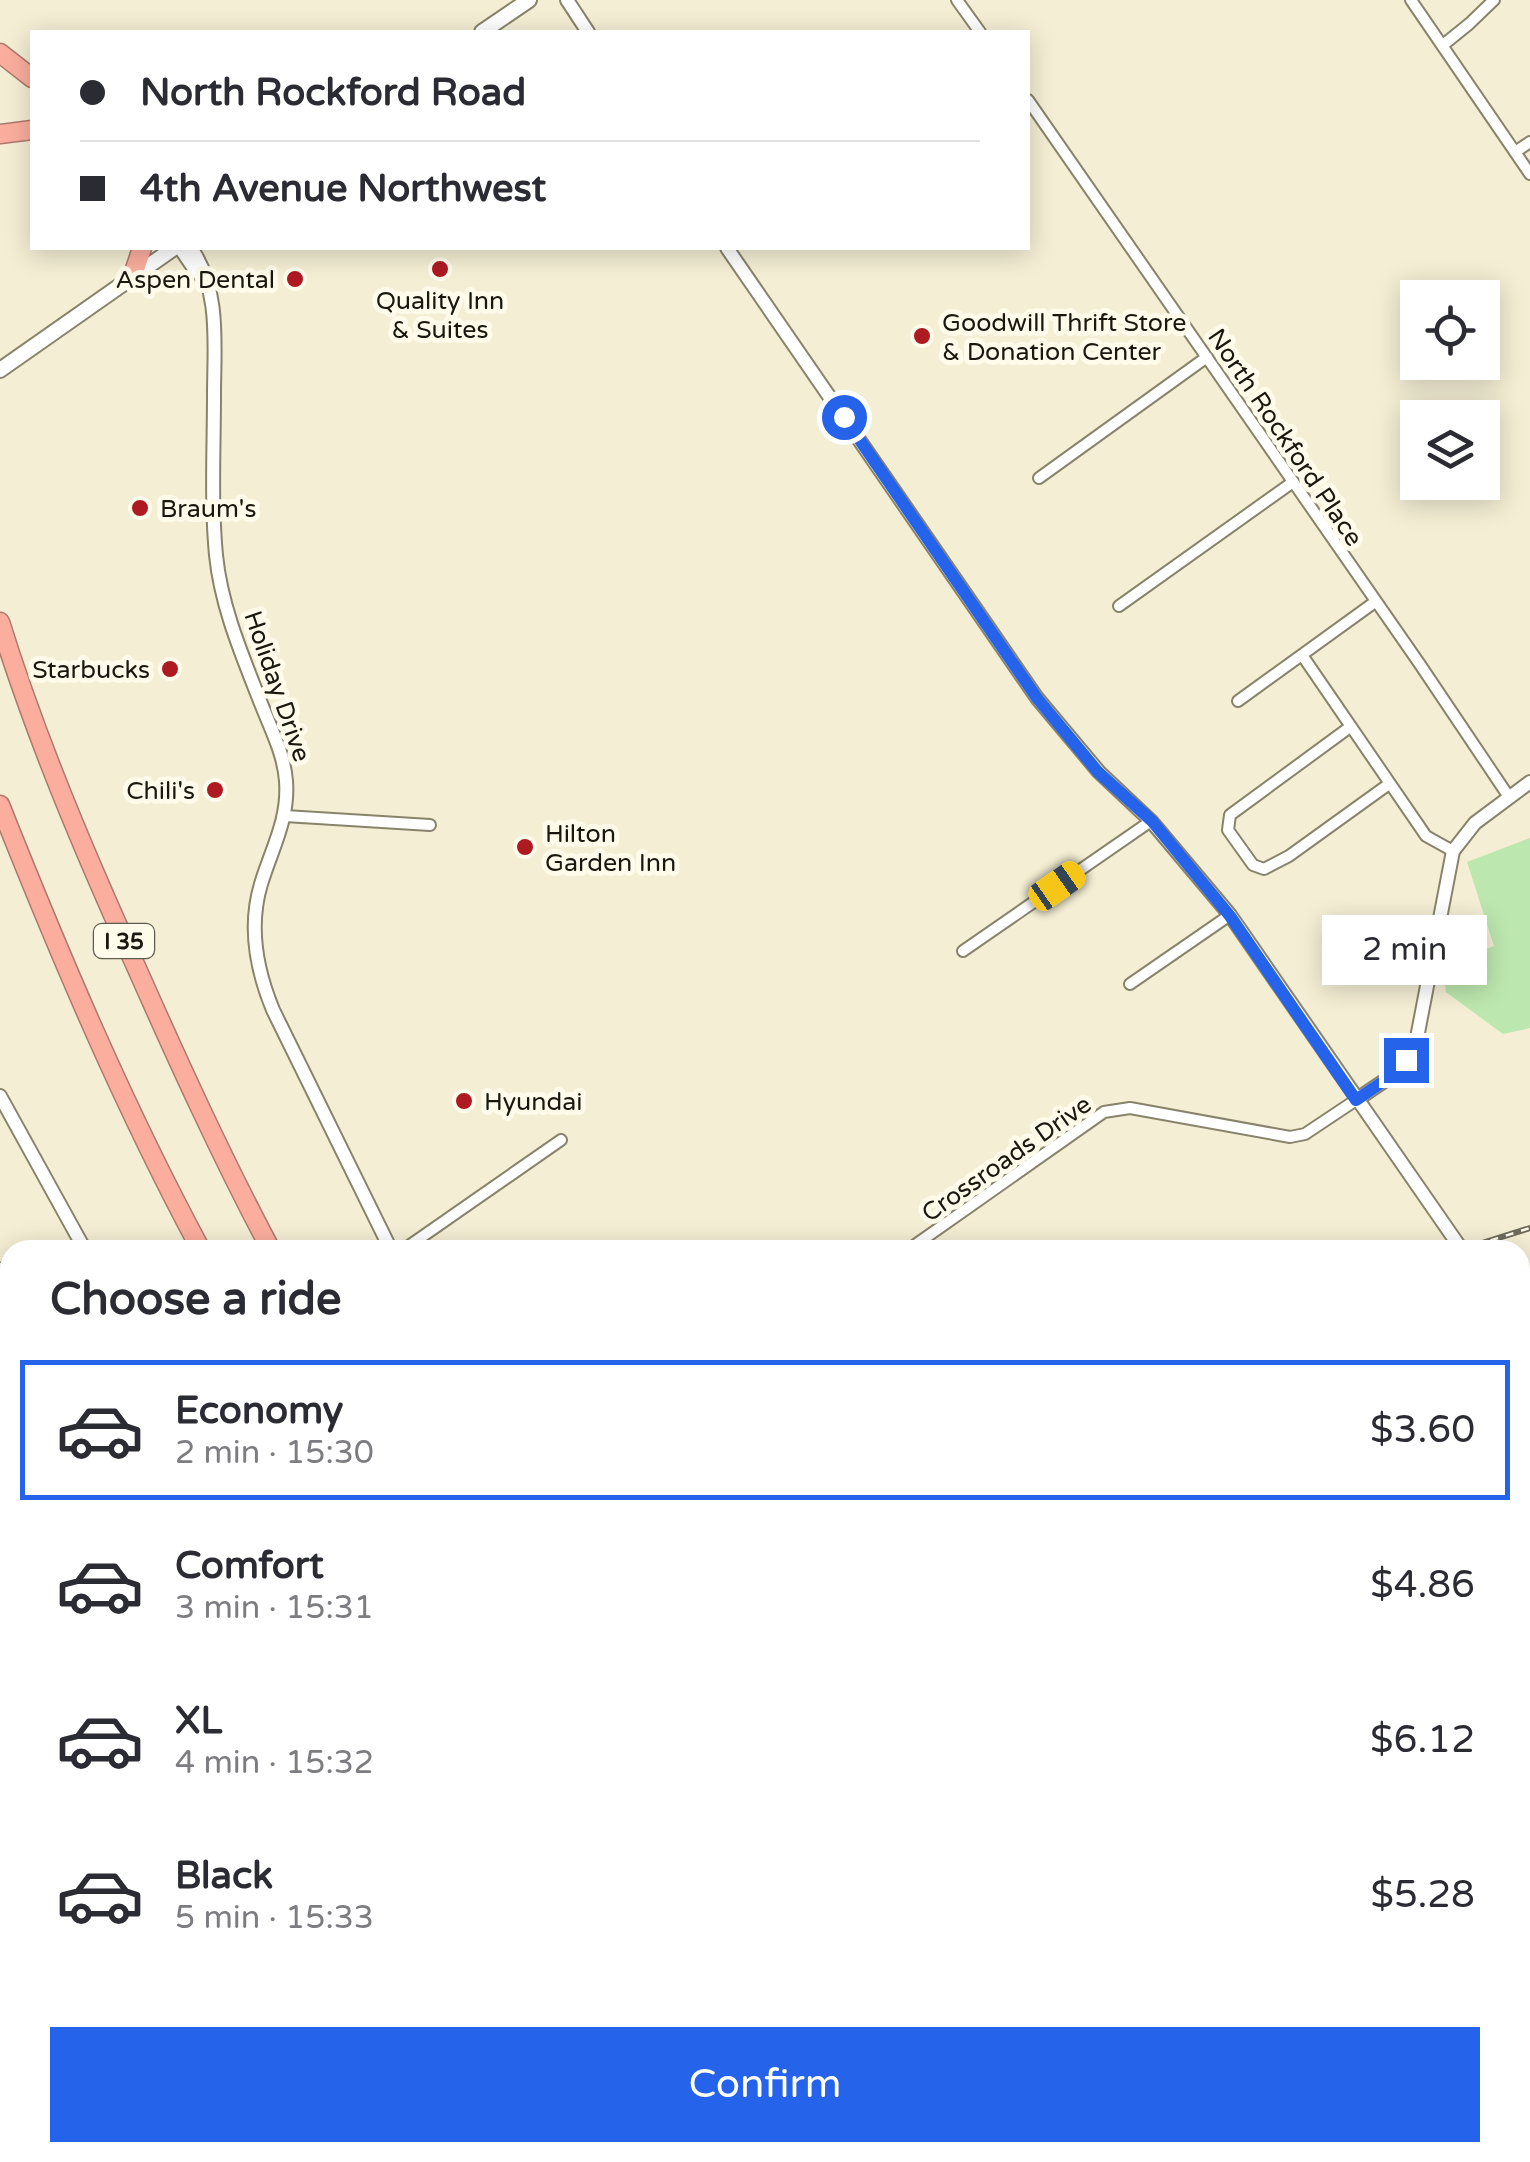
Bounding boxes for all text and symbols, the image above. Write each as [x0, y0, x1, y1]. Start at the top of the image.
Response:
text: North Rockford Road [140, 70, 526, 116]
text: 4th Avenue Northwest [140, 166, 546, 212]
marker: Quality Inn & Suites [429, 258, 451, 280]
place label: Aspen Dental [115, 265, 275, 295]
marker: Aspen Dental [284, 268, 306, 290]
map controls [1400, 280, 1500, 500]
button: locate [1400, 280, 1500, 380]
place label: Quality Inn & Suites [376, 286, 504, 345]
place label: Goodwill Thrift Store & Donation Center [942, 308, 1186, 367]
street label: North Rockford Place [1201, 323, 1369, 552]
marker: Goodwill Thrift Store & Donation Center [911, 325, 933, 347]
route start [822, 395, 867, 440]
button: layers [1400, 400, 1500, 500]
place label: Braum's [160, 494, 256, 524]
marker: Braum's [129, 497, 151, 519]
street label: Holiday Drive [237, 607, 317, 766]
place label: Starbucks [32, 655, 150, 685]
marker: Starbucks [159, 658, 181, 680]
place label: Chili's [126, 776, 195, 806]
marker: Chili's [204, 779, 226, 801]
place label: Hilton Garden Inn [545, 819, 676, 878]
marker: Hilton Garden Inn [514, 836, 536, 858]
car [1024, 857, 1090, 915]
callout: 2 min [1324, 915, 1488, 985]
road number: I 35 [94, 924, 154, 958]
text: 2 min [1362, 931, 1447, 969]
route end [1384, 1038, 1429, 1083]
place label: Hyundai [484, 1087, 583, 1117]
street label: Crossroads Drive [916, 1089, 1097, 1228]
marker: Hyundai [453, 1090, 475, 1112]
text: Choose a ride [50, 1273, 341, 1327]
icon: car [55, 1385, 145, 1475]
text: Economy [175, 1388, 343, 1434]
text: $3.60 [1370, 1407, 1475, 1453]
text: 2 min · 15:30 [175, 1434, 374, 1472]
icon: car [55, 1540, 145, 1630]
text: Comfort [175, 1543, 324, 1589]
text: $4.86 [1370, 1562, 1475, 1608]
text: 3 min · 15:31 [175, 1589, 374, 1627]
icon: car [55, 1695, 145, 1785]
text: XL [175, 1698, 222, 1744]
text: $6.12 [1370, 1717, 1475, 1763]
text: 4 min · 15:32 [175, 1744, 374, 1782]
icon: car [55, 1850, 145, 1940]
text: Black [175, 1853, 273, 1899]
text: $5.28 [1370, 1872, 1475, 1918]
text: 5 min · 15:33 [175, 1899, 374, 1937]
button: Confirm [50, 2027, 1480, 2142]

